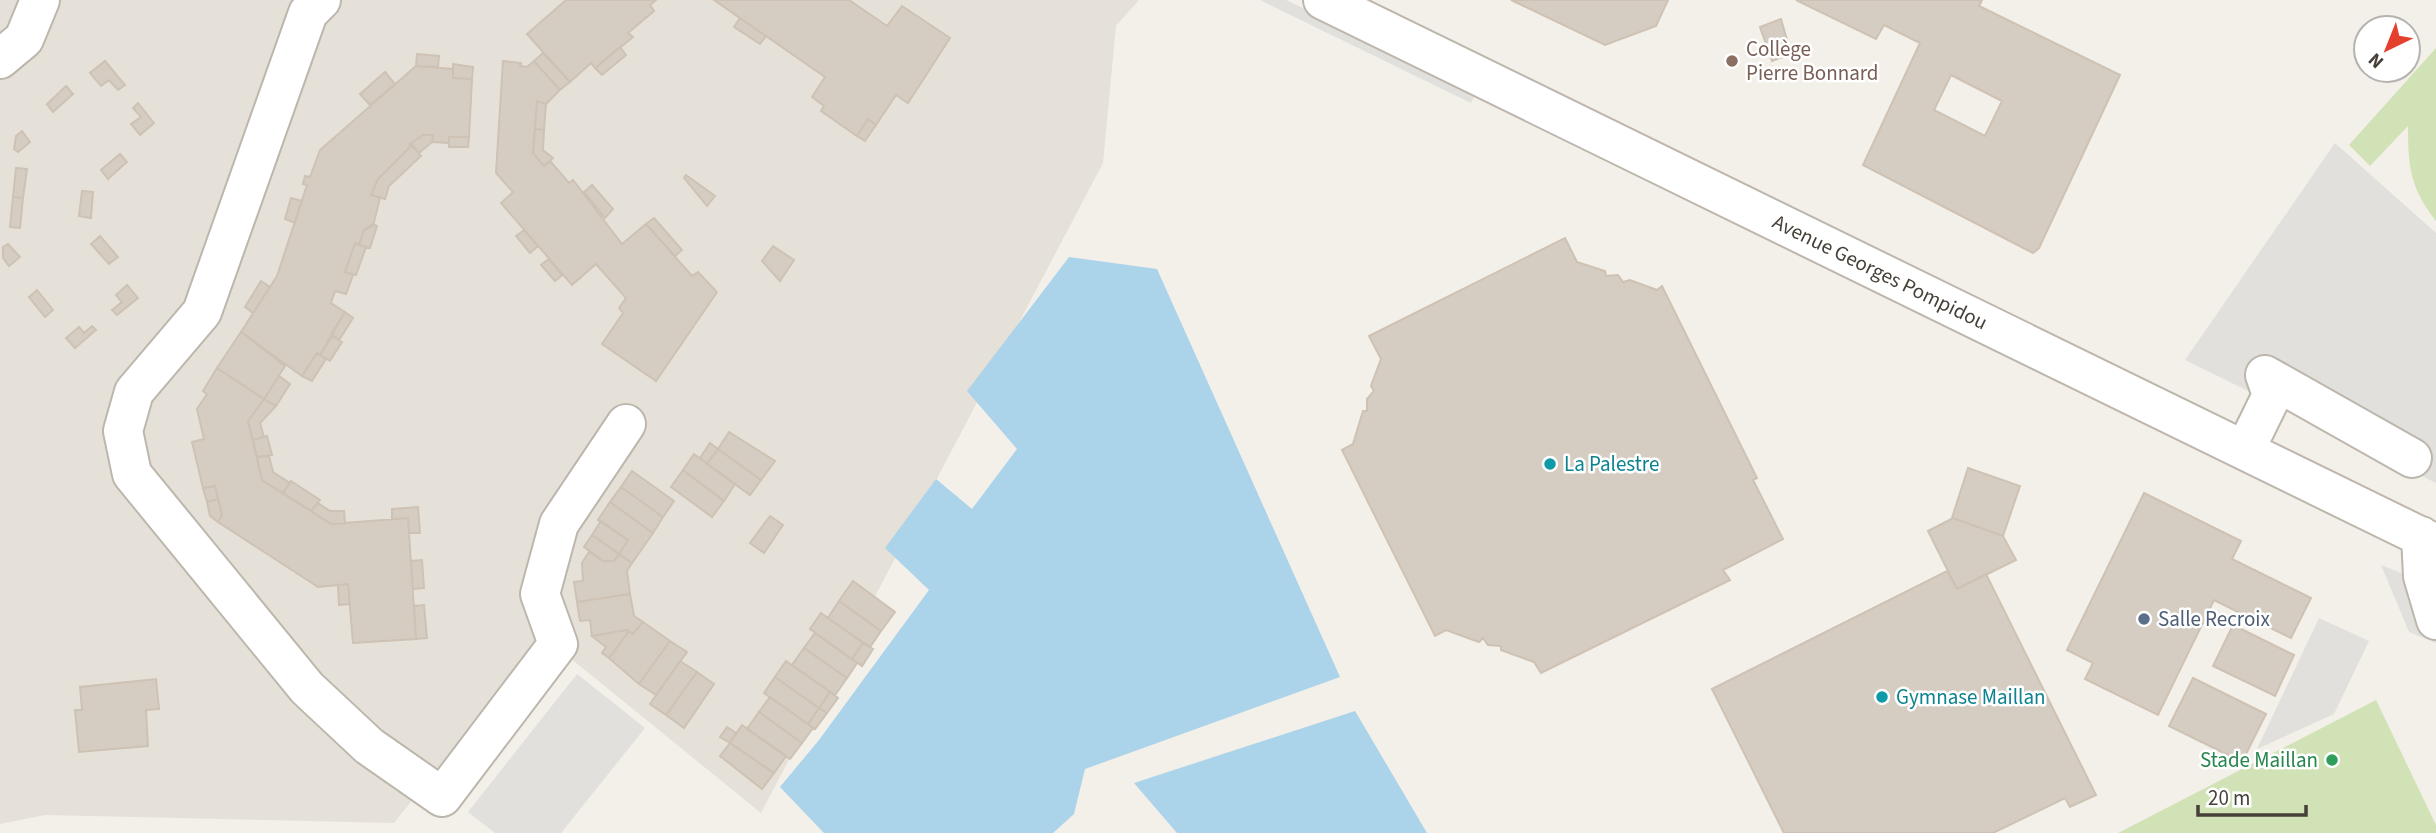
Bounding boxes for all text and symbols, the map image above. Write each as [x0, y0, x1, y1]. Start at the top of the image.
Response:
north arrow [2352, 14, 2422, 84]
place label: Collège Pierre Bonnard [1746, 34, 1878, 88]
text: N [2363, 46, 2390, 75]
marker: Collège Pierre Bonnard [1724, 53, 1740, 69]
street label: Avenue Georges Pompidou [1767, 207, 1993, 337]
place label: La Palestre [1564, 449, 1659, 479]
marker: La Palestre [1542, 456, 1558, 472]
place label: Salle Recroix [2158, 604, 2270, 634]
marker: Salle Recroix [2136, 611, 2152, 627]
place label: Gymnase Maillan [1896, 682, 2045, 712]
marker: Gymnase Maillan [1874, 689, 1890, 705]
place label: Stade Maillan [2200, 745, 2318, 775]
marker: Stade Maillan [2324, 752, 2340, 768]
scale bar [2198, 774, 2306, 818]
text: 20 m [2208, 783, 2250, 813]

